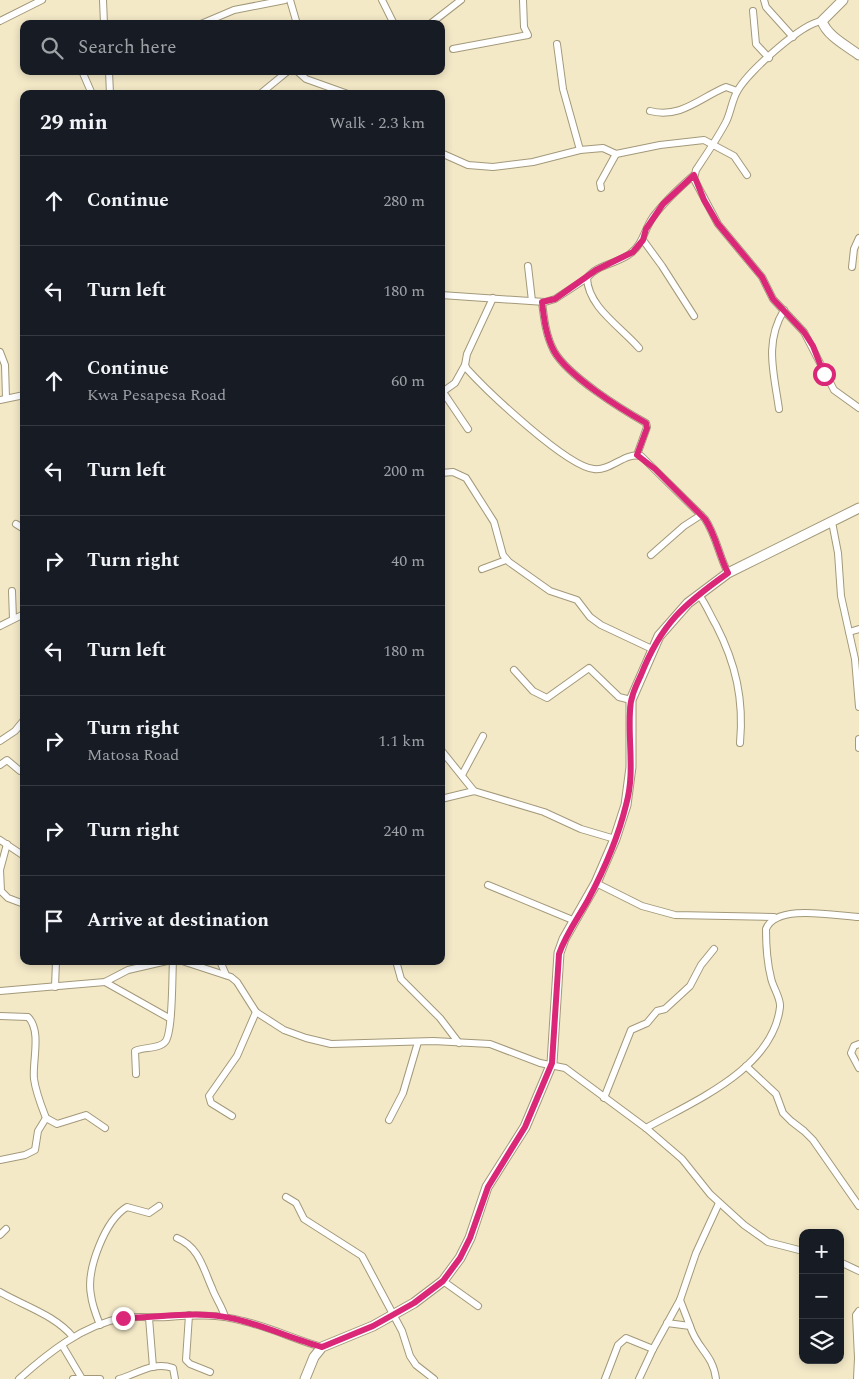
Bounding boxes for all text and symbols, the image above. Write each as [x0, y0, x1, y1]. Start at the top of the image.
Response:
search box [20, 20, 445, 75]
text: Search here [78, 33, 177, 62]
icon: search [38, 34, 66, 62]
text: 29 min [40, 107, 108, 139]
text: Walk · 2.3 km [330, 111, 425, 135]
text: Continue [87, 186, 169, 215]
icon: ahead [40, 187, 68, 215]
text: 280 m [383, 189, 425, 213]
text: Turn left [87, 276, 166, 305]
icon: left [40, 277, 68, 305]
text: 180 m [383, 279, 425, 303]
text: Continue [87, 354, 169, 383]
route start [813, 363, 836, 386]
icon: ahead [40, 367, 68, 395]
text: 60 m [391, 369, 425, 393]
text: Kwa Pesapesa Road [87, 383, 226, 407]
text: Turn left [87, 456, 166, 485]
icon: left [40, 457, 68, 485]
text: 200 m [383, 459, 425, 483]
text: Turn right [87, 546, 180, 575]
icon: right [40, 547, 68, 575]
text: 40 m [391, 549, 425, 573]
text: Turn left [87, 636, 166, 665]
icon: left [40, 637, 68, 665]
text: 180 m [383, 639, 425, 663]
text: Turn right [87, 714, 180, 743]
icon: right [40, 727, 68, 755]
text: 1.1 km [378, 729, 425, 753]
text: Matosa Road [87, 743, 179, 767]
text: Turn right [87, 816, 180, 845]
icon: right [40, 817, 68, 845]
text: 240 m [383, 819, 425, 843]
text: Arrive at destination [87, 906, 269, 935]
icon: arrive [40, 907, 68, 935]
map controls [799, 1229, 844, 1364]
button: + [799, 1229, 844, 1274]
button: − [799, 1274, 844, 1319]
route end [112, 1307, 135, 1330]
button: layers [799, 1319, 844, 1364]

